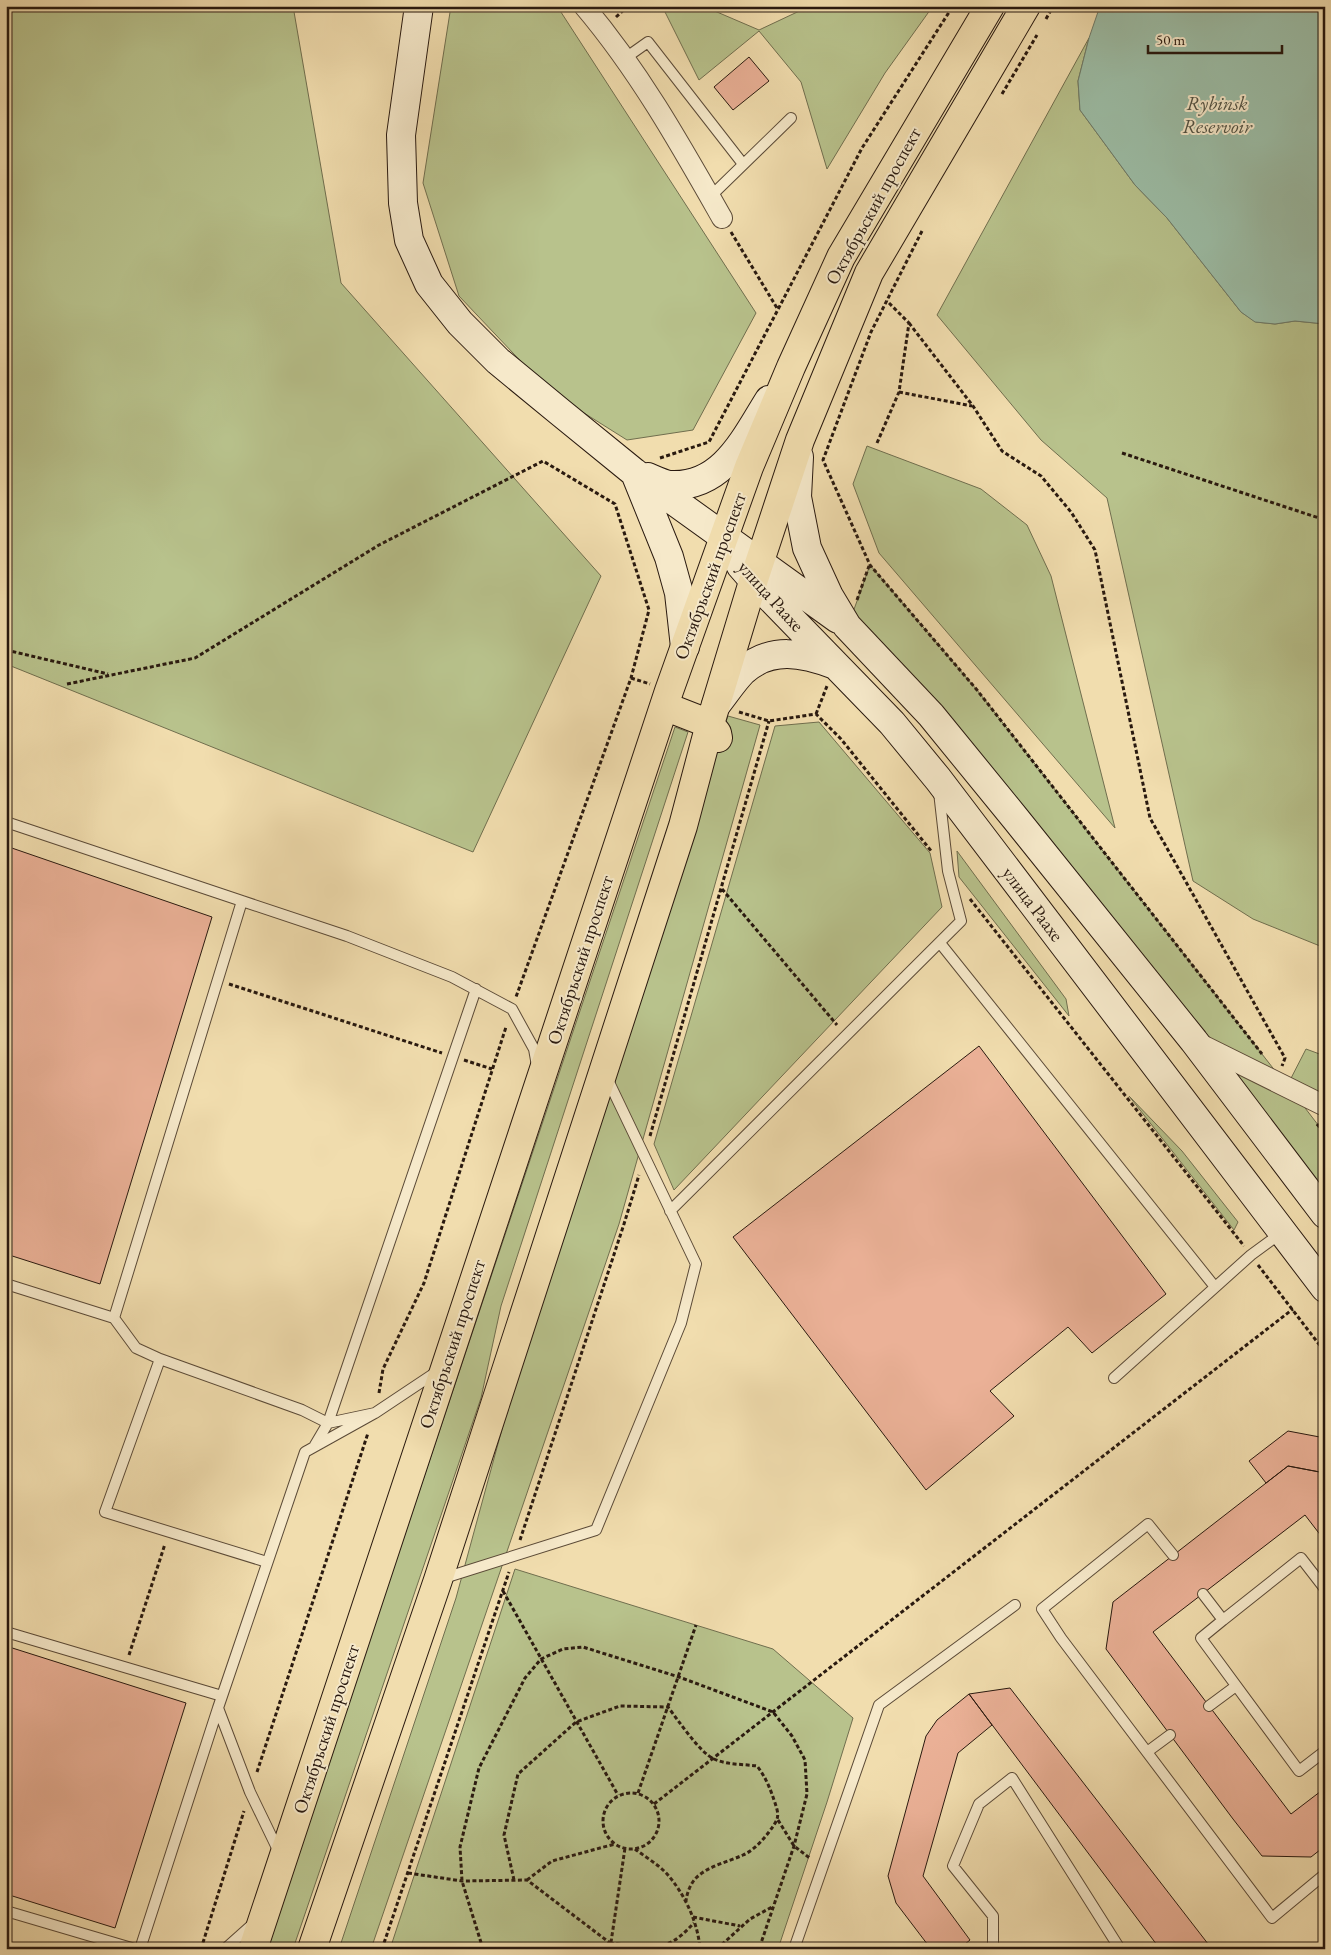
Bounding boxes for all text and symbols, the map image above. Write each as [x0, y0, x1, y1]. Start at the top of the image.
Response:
scale bar [1148, 22, 1282, 54]
text: 50 m [1156, 30, 1185, 49]
water label: Rybinsk Reservoir [1182, 90, 1253, 139]
street label: Октябрьский проспект [819, 123, 927, 289]
street label: Октябрьский проспект [668, 489, 752, 663]
street label: улица Раахе [732, 555, 810, 637]
street label: улица Раахе [997, 861, 1069, 947]
street label: Октябрьский проспект [541, 872, 619, 1048]
street label: Октябрьский проспект [413, 1256, 491, 1432]
street label: Октябрьский проспект [287, 1641, 365, 1817]

